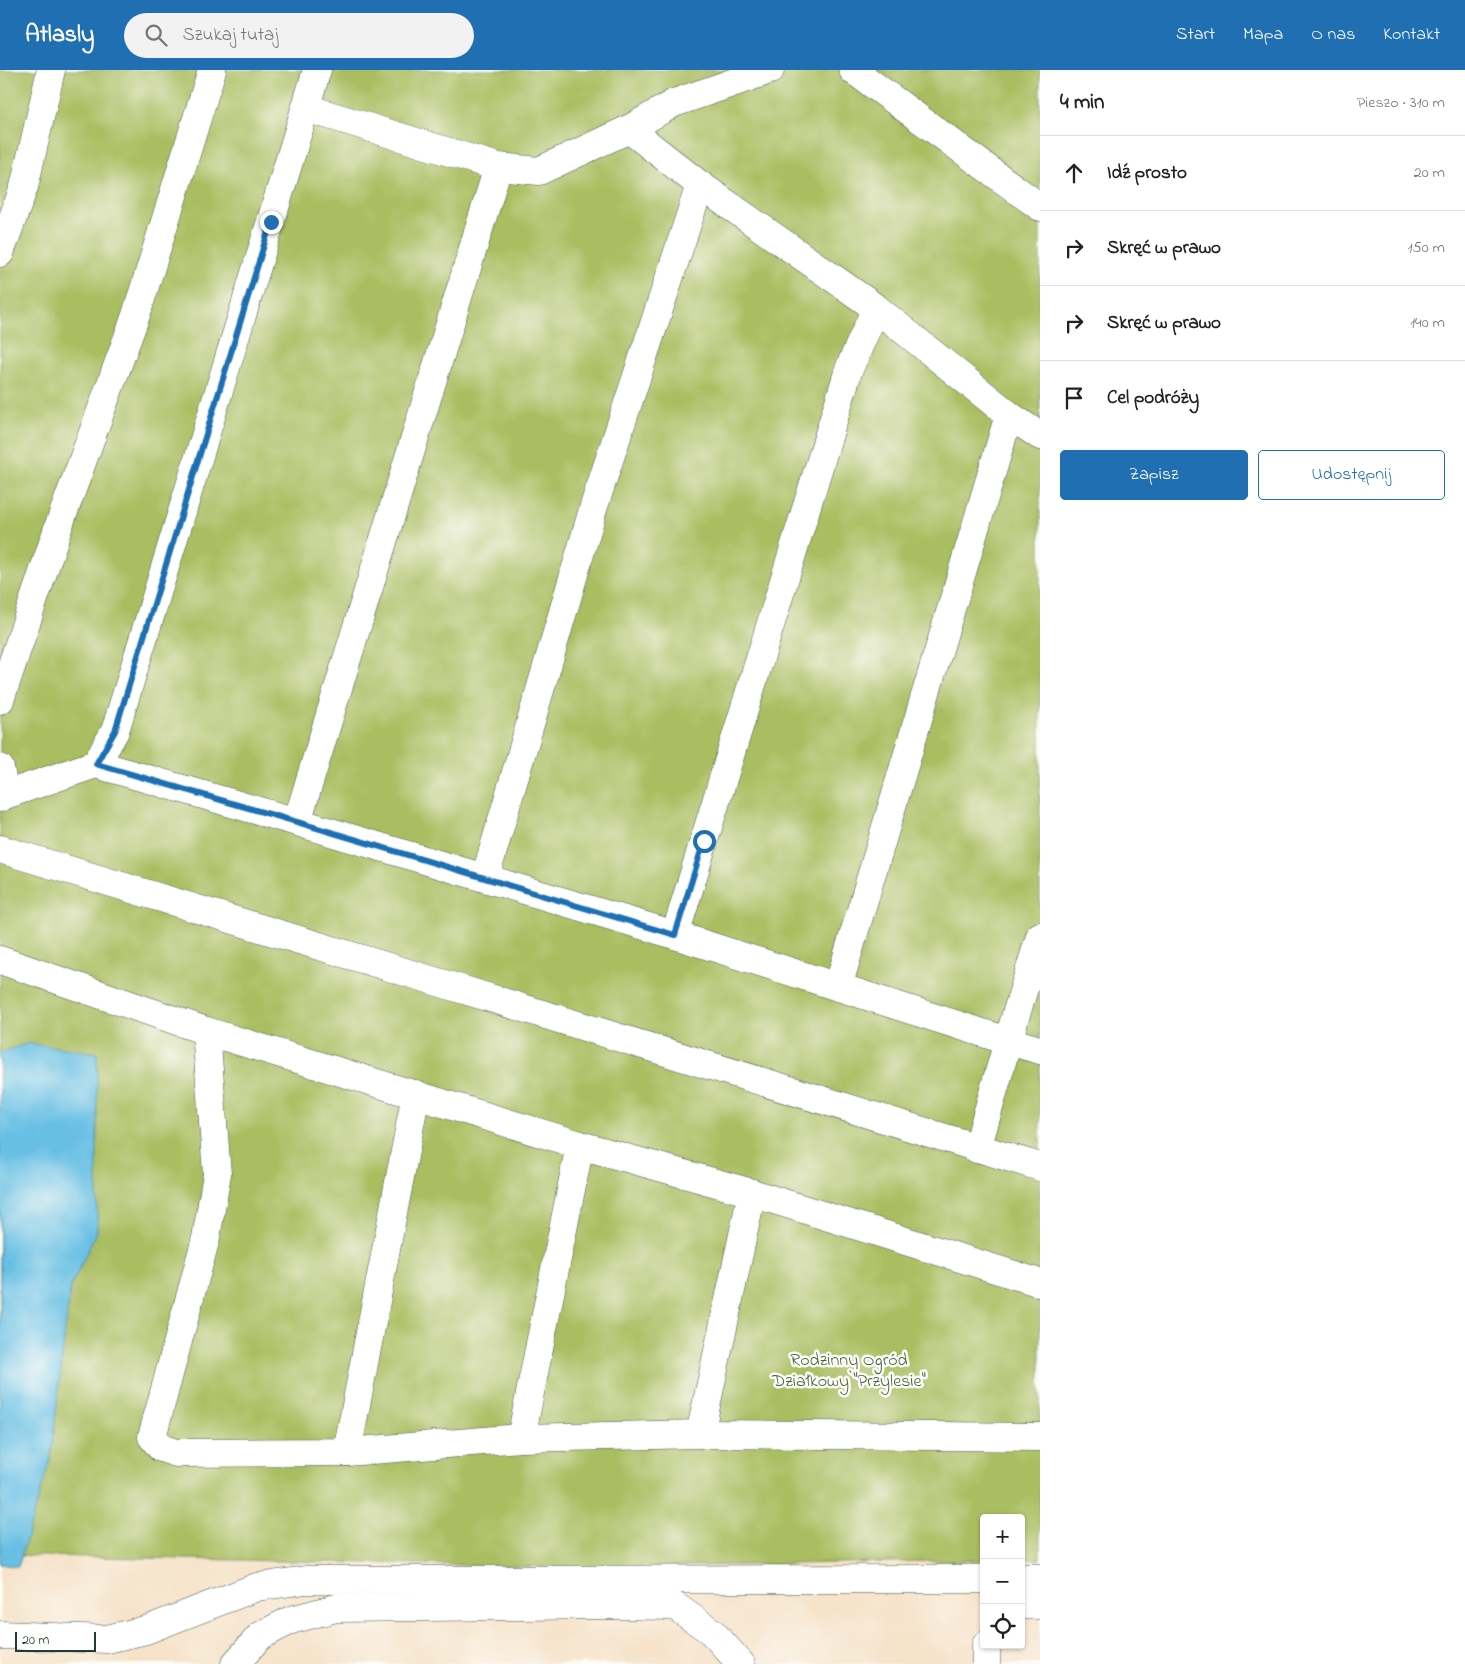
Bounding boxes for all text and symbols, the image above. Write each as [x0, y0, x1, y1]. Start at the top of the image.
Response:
search box [124, 13, 474, 58]
text: Atlasly [25, 18, 94, 53]
icon: search [142, 21, 170, 49]
text: Szukaj tutaj [182, 22, 278, 49]
text: Start [1176, 22, 1215, 48]
text: Mapa [1243, 22, 1283, 48]
text: O nas [1311, 22, 1355, 48]
text: Kontakt [1383, 22, 1440, 48]
text: 4 min [1060, 88, 1104, 118]
text: Pieszo · 310 m [1357, 91, 1445, 115]
icon: ahead [1060, 159, 1088, 187]
text: Idź prosto [1107, 160, 1187, 187]
text: 20 m [1414, 161, 1445, 185]
route end [260, 211, 283, 234]
icon: right [1060, 234, 1088, 262]
text: Skręć w prawo [1107, 235, 1221, 262]
text: 150 m [1407, 236, 1445, 260]
icon: right [1060, 309, 1088, 337]
text: Skręć w prawo [1107, 310, 1221, 337]
text: 140 m [1410, 311, 1445, 335]
icon: arrive [1060, 384, 1088, 412]
text: Cel podróży [1107, 385, 1199, 412]
button: Zapisz [1060, 450, 1248, 500]
button: Udostępnij [1258, 450, 1445, 500]
route start [693, 830, 716, 853]
park label: Rodzinny Ogród Działkowy "Przylesie" [771, 1348, 926, 1395]
map controls [980, 1514, 1025, 1649]
button: + [980, 1514, 1025, 1559]
button: − [980, 1559, 1025, 1604]
button: locate [980, 1604, 1025, 1649]
scale bar [15, 1629, 96, 1652]
text: 20 m [22, 1630, 49, 1651]

